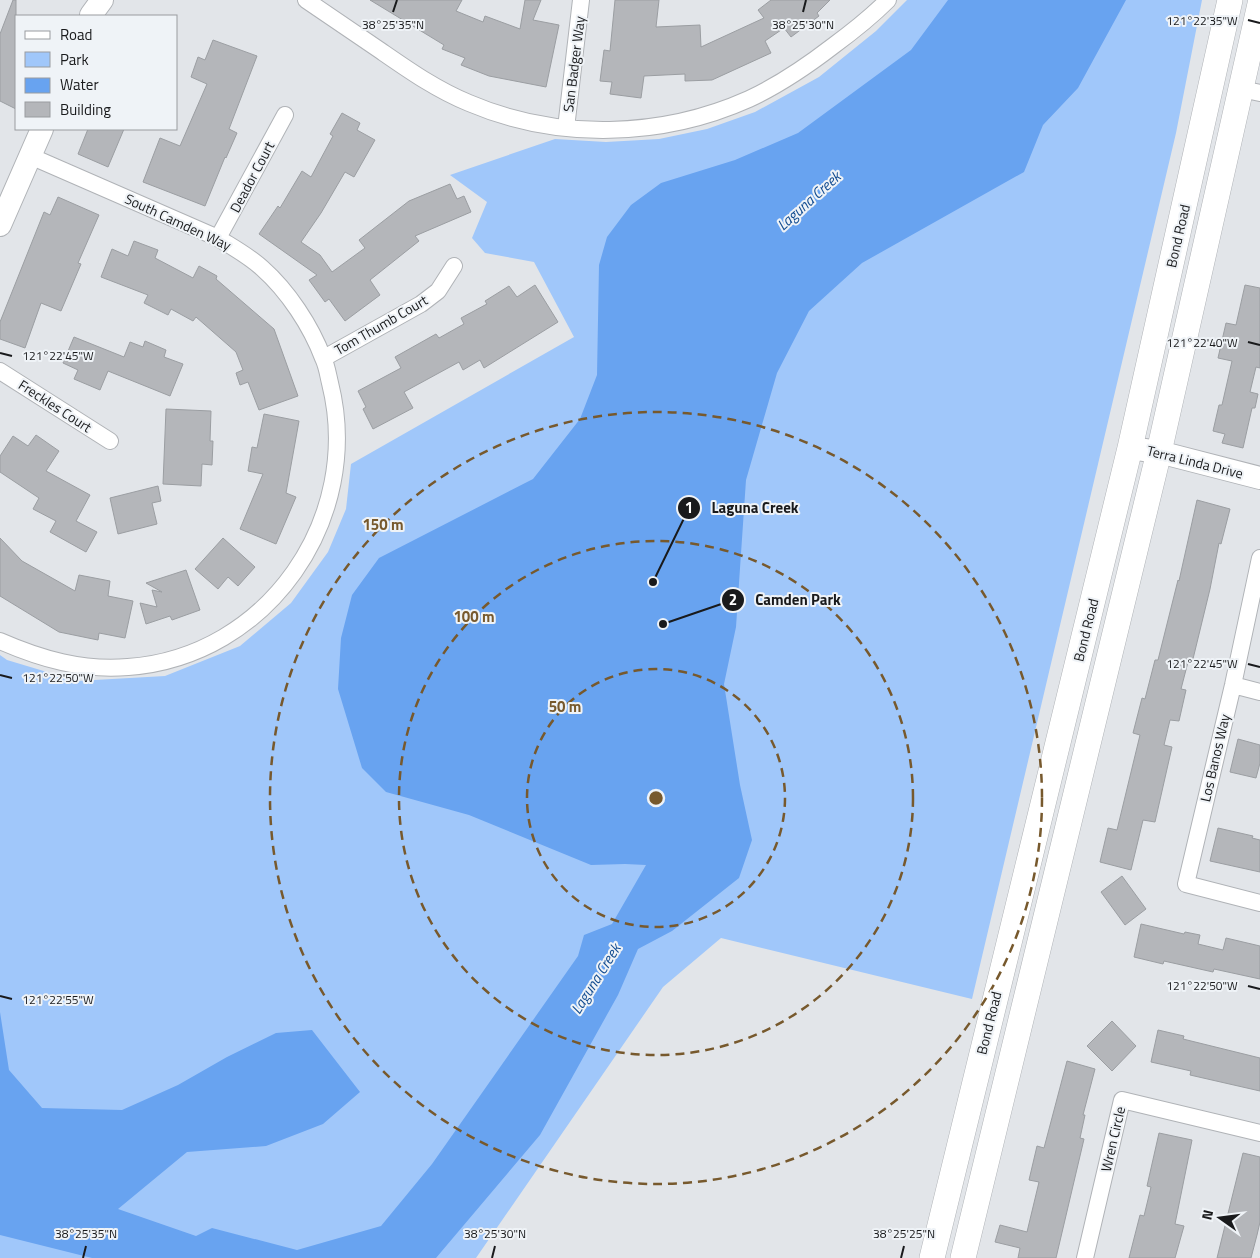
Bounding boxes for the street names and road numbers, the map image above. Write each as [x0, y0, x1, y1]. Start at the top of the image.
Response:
street label: San Badger Way [557, 15, 590, 113]
street label: Deador Court [224, 137, 279, 216]
street label: South Camden Way [122, 188, 235, 256]
street label: Bond Road [1160, 202, 1195, 270]
street label: Tom Thumb Court [330, 289, 431, 360]
street label: Freckles Court [14, 374, 96, 437]
street label: Terra Linda Drive [1145, 439, 1245, 484]
street label: Bond Road [1068, 596, 1103, 664]
street label: Los Banos Way [1194, 712, 1235, 804]
street label: Bond Road [971, 989, 1006, 1057]
street label: Wren Circle [1095, 1104, 1130, 1174]

